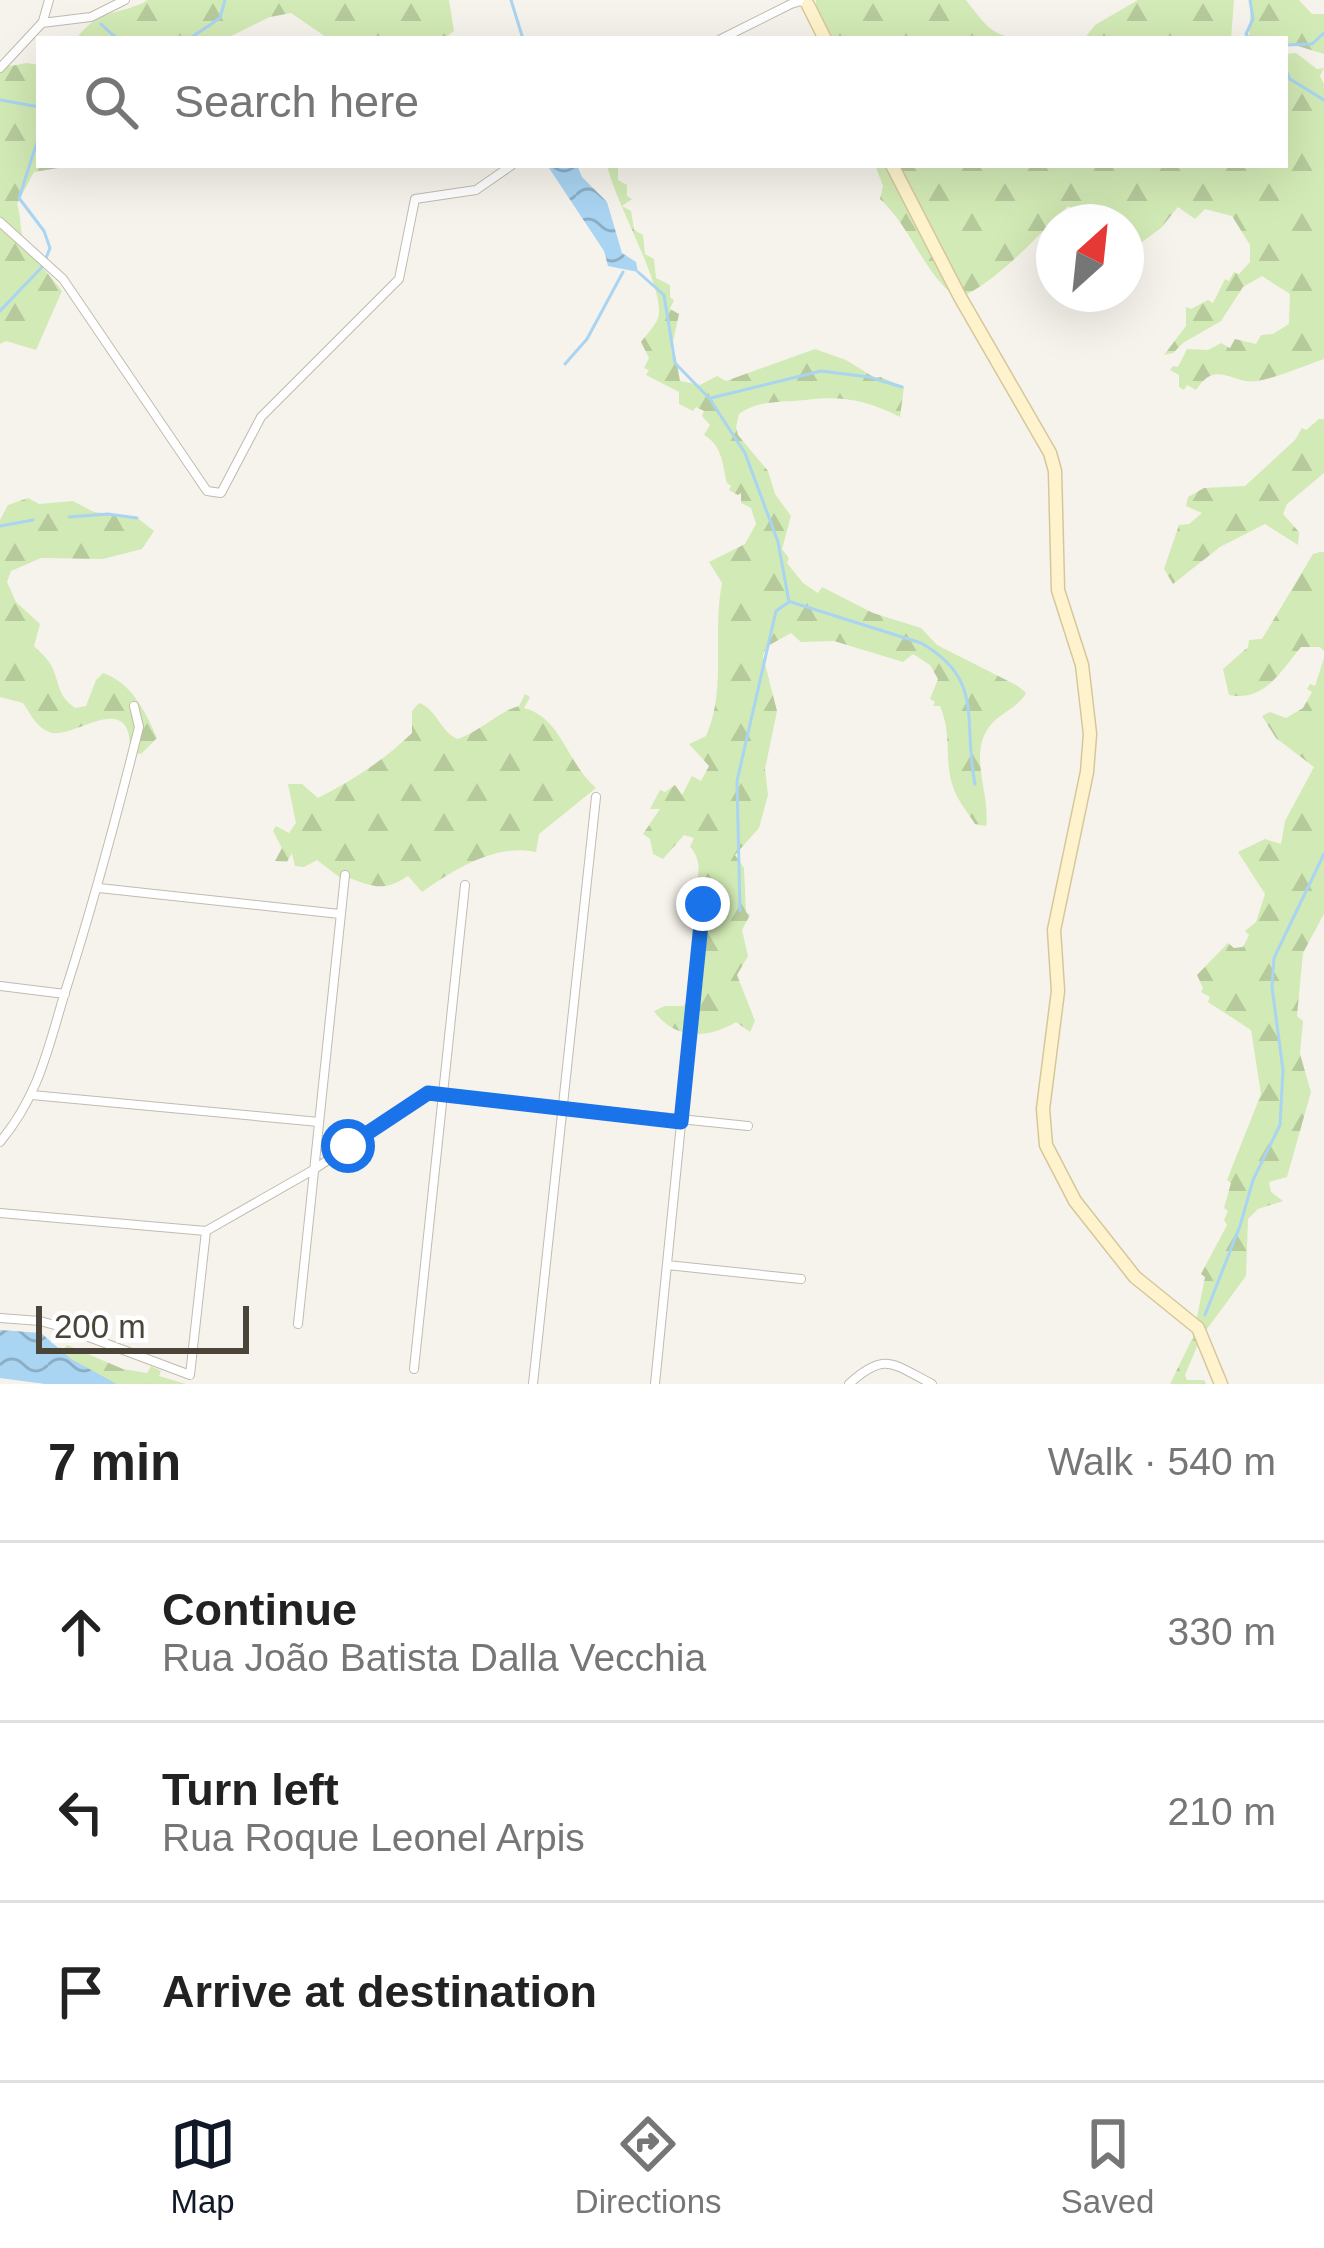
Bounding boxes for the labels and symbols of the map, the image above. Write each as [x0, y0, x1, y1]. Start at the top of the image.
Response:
north arrow [1036, 204, 1144, 312]
route end [676, 877, 730, 931]
route start [321, 1119, 375, 1173]
scale bar [36, 1300, 249, 1353]

